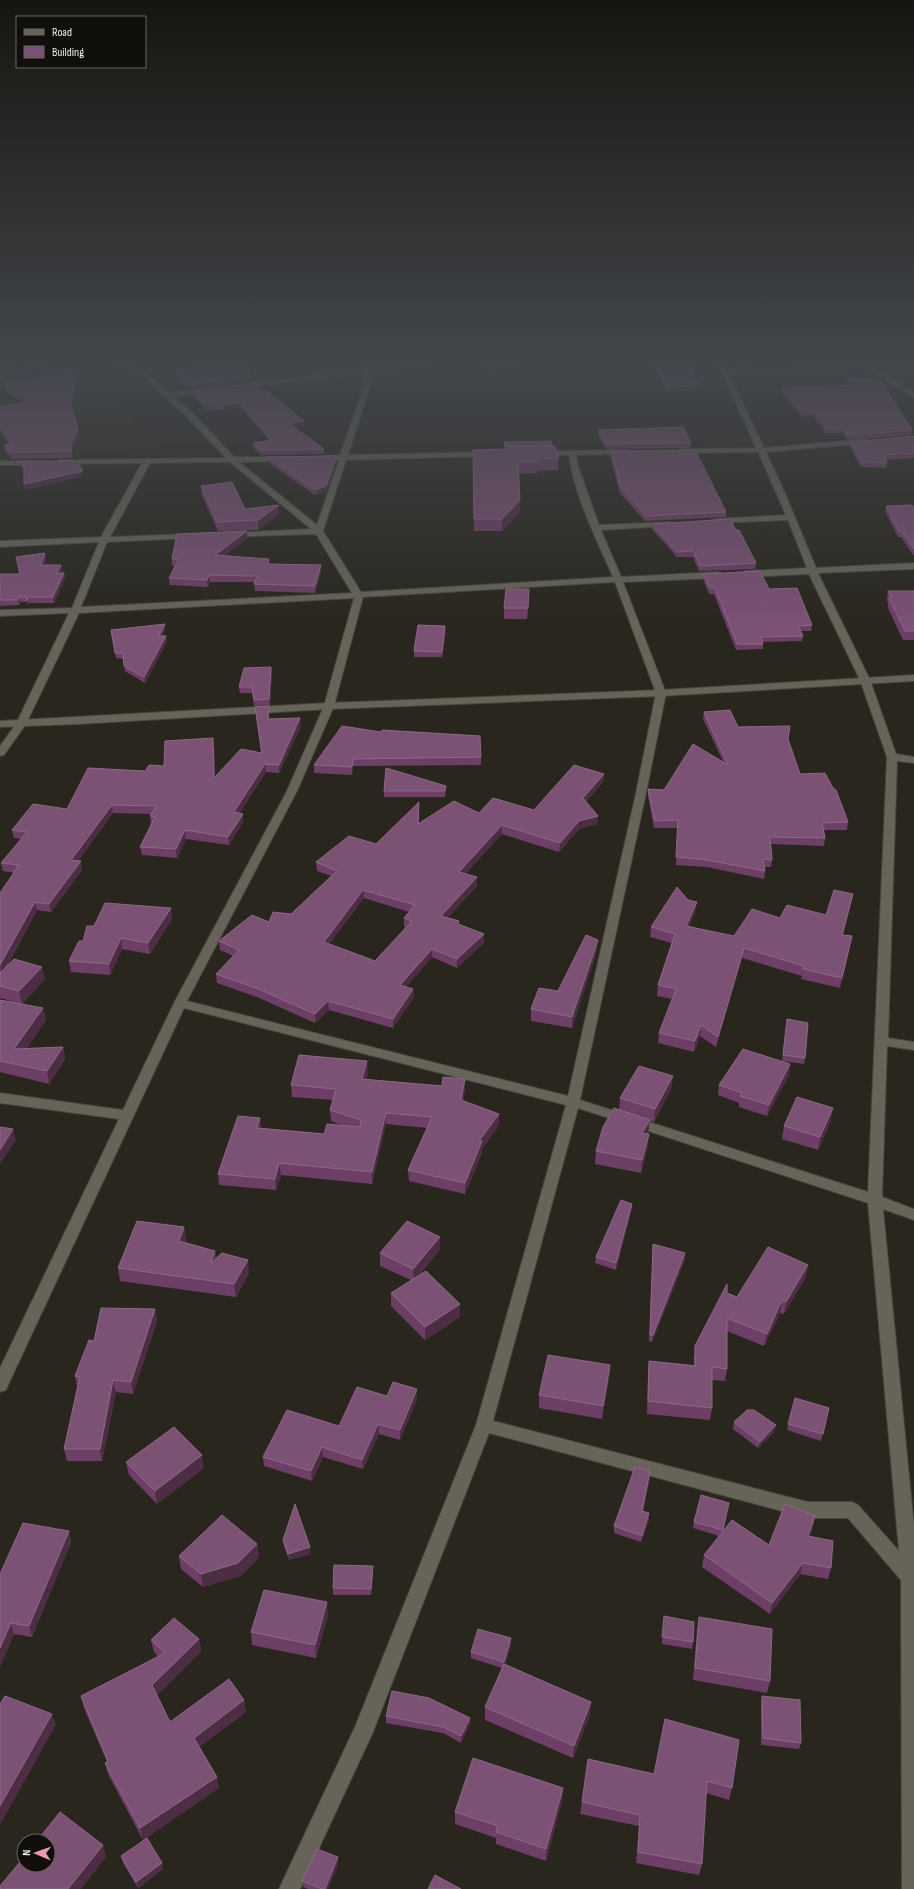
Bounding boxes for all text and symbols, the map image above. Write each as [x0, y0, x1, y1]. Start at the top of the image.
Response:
legend [16, 16, 146, 68]
text: Road [52, 25, 72, 40]
text: Building [52, 45, 84, 60]
north arrow [16, 1833, 56, 1873]
text: N [20, 1849, 33, 1856]

